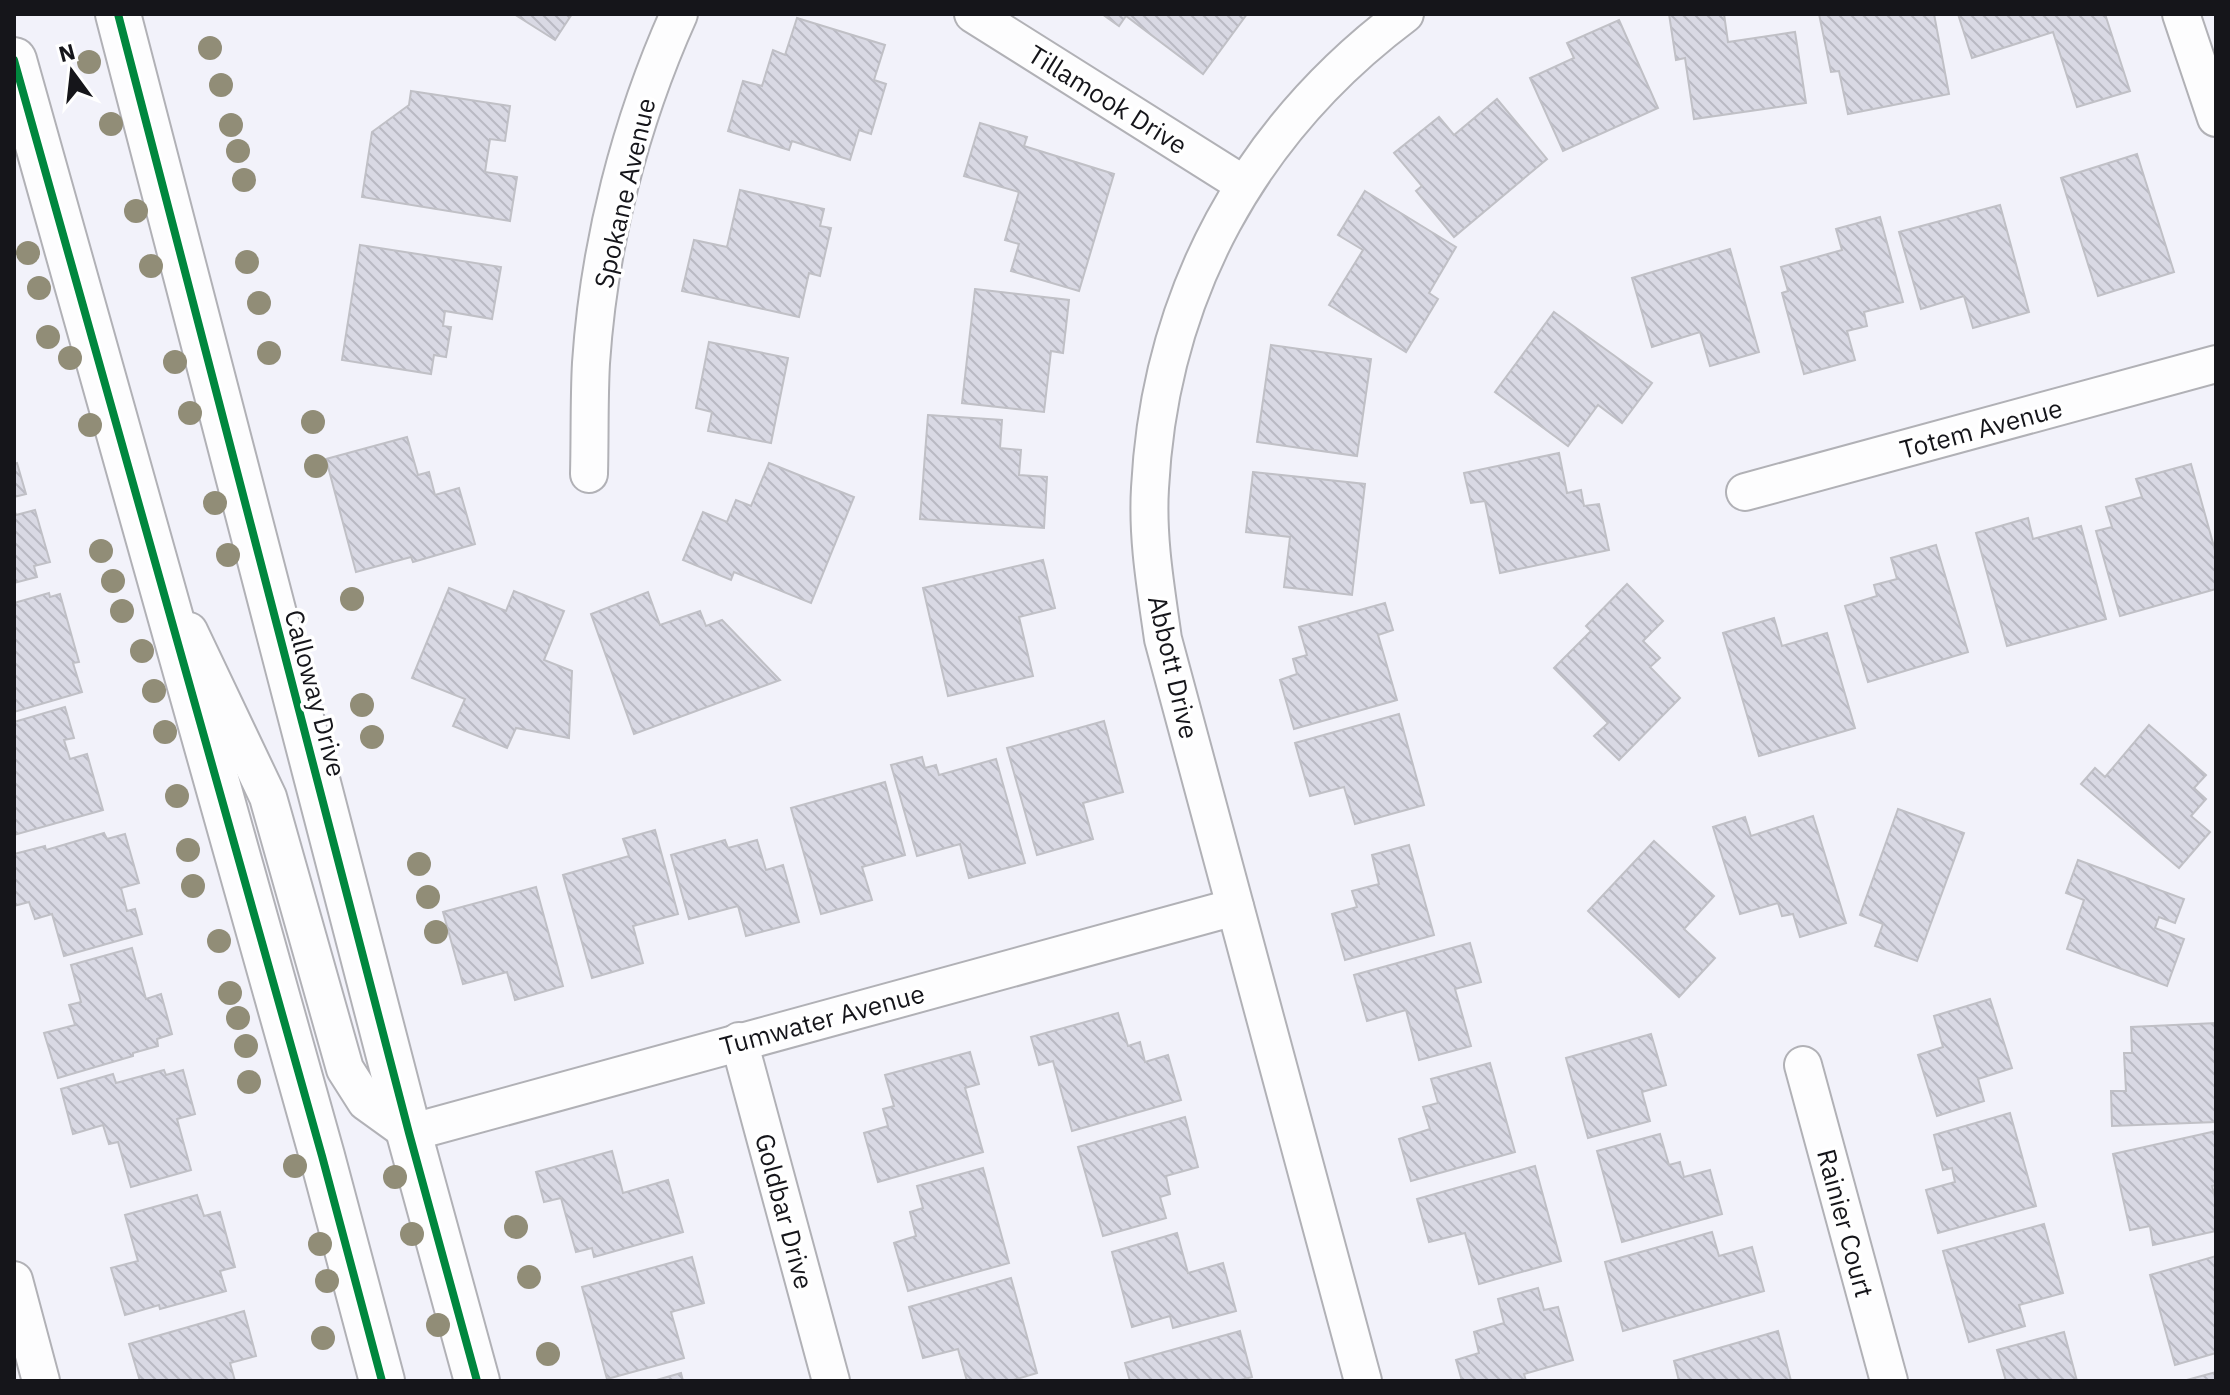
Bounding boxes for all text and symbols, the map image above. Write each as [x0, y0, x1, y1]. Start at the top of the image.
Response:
north arrow [32, 32, 112, 112]
text: N [55, 36, 78, 68]
street label: Tillamook Drive [1022, 37, 1194, 161]
street label: Spokane Avenue [586, 95, 662, 291]
street label: Totem Avenue [1896, 390, 2066, 466]
street label: Abbott Drive [1141, 592, 1207, 742]
street label: Calloway Drive [277, 606, 355, 780]
street label: Tumwater Avenue [716, 975, 928, 1063]
street label: Goldbar Drive [748, 1129, 822, 1293]
street label: Rainier Court [1810, 1145, 1882, 1301]

